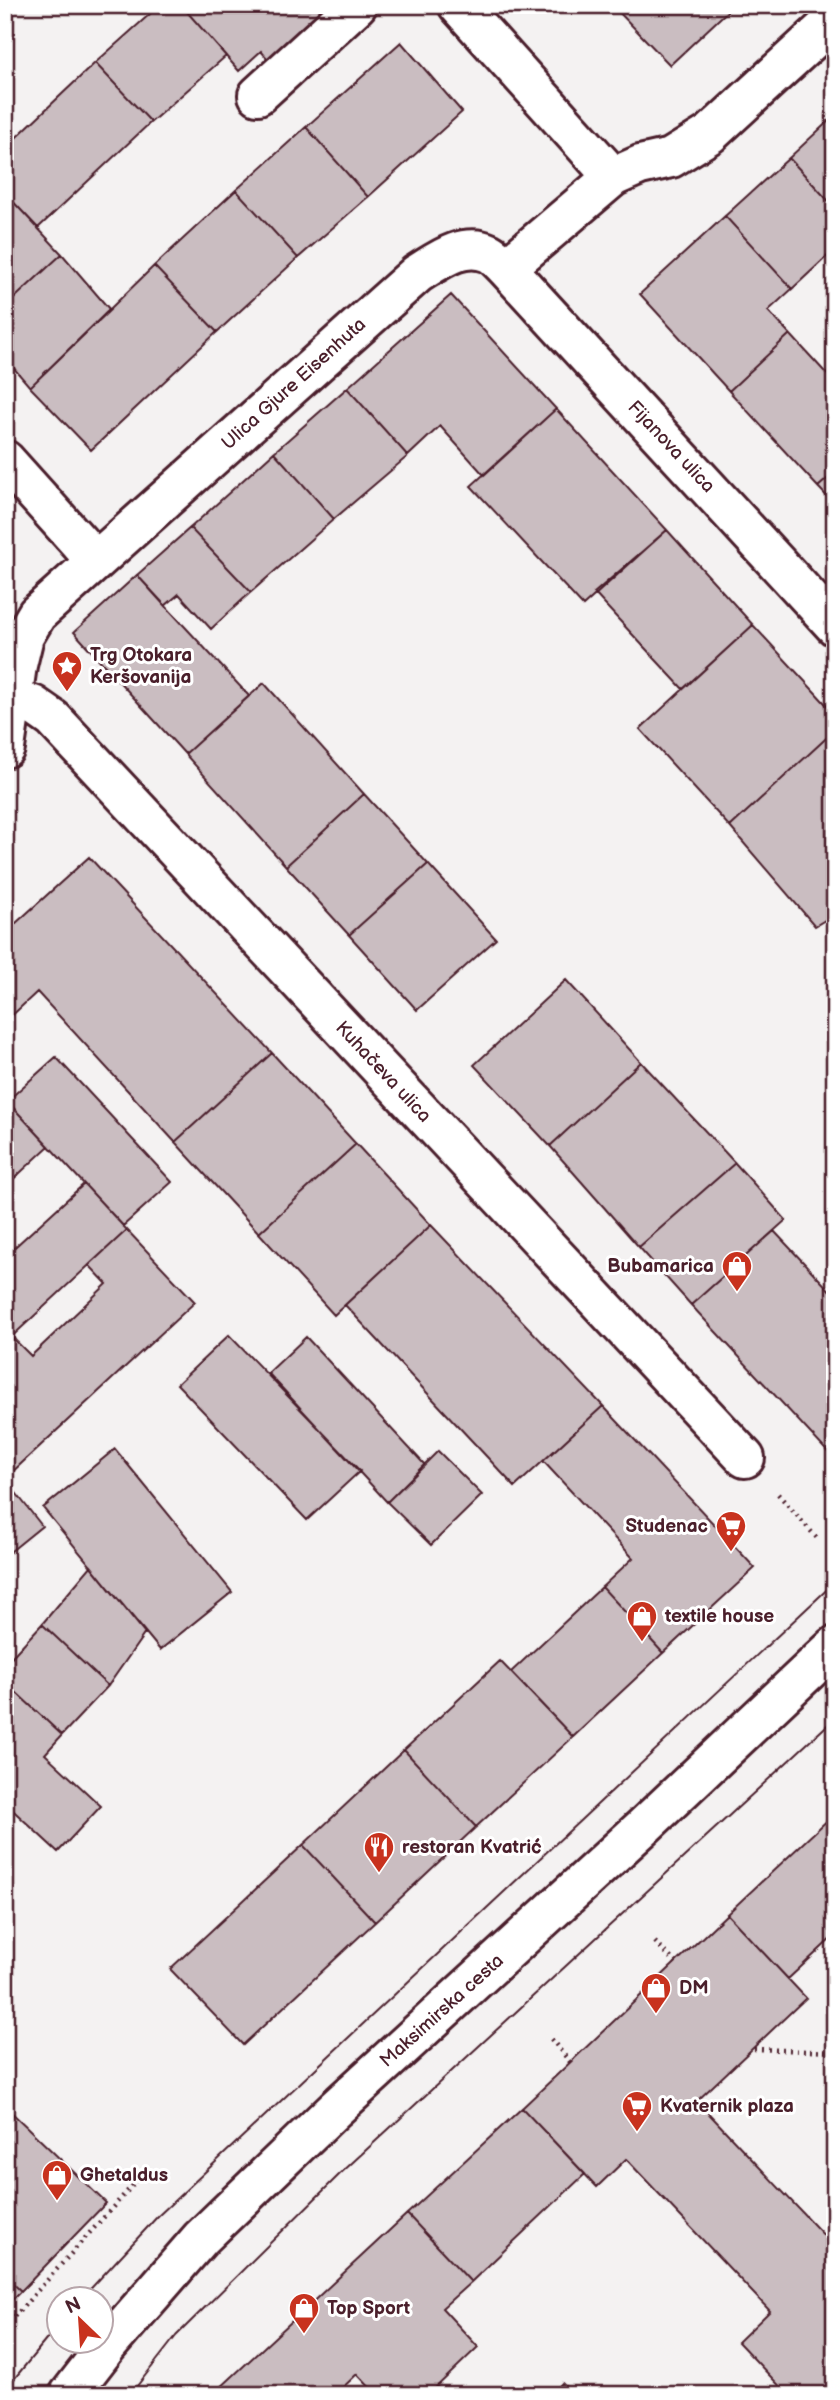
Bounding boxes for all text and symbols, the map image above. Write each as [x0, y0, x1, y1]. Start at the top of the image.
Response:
street label: Ulica Gjure Eisenhuta [217, 313, 371, 455]
street label: Fijanova ulica [623, 396, 719, 498]
place label: Trg Otokara Keršovanija [90, 644, 192, 689]
place icon: Trg Otokara Keršovanija [50, 649, 84, 693]
street label: Kuhačeva ulica [330, 1017, 436, 1127]
shop icon: Bubamarica [720, 1249, 754, 1293]
place label: Bubamarica [607, 1255, 714, 1278]
supermarket icon: Studenac [714, 1509, 748, 1553]
place label: Studenac [626, 1515, 708, 1538]
shop icon: textile house [625, 1599, 659, 1643]
place label: textile house [664, 1605, 774, 1628]
restaurant icon: restoran Kvatrić [362, 1830, 396, 1874]
place label: restoran Kvatrić [402, 1836, 542, 1859]
street label: Maksimirska cesta [375, 1949, 509, 2073]
shop icon: DM [639, 1971, 673, 2015]
place label: DM [679, 1977, 709, 2000]
supermarket icon: Kvaternik plaza [620, 2089, 654, 2133]
place label: Kvaternik plaza [660, 2095, 794, 2118]
shop icon: Ghetaldus [40, 2158, 74, 2202]
place label: Ghetaldus [80, 2164, 168, 2187]
north arrow [46, 2284, 116, 2354]
shop icon: Top Sport [287, 2291, 321, 2335]
text: N [62, 2293, 85, 2319]
place label: Top Sport [327, 2297, 411, 2320]

